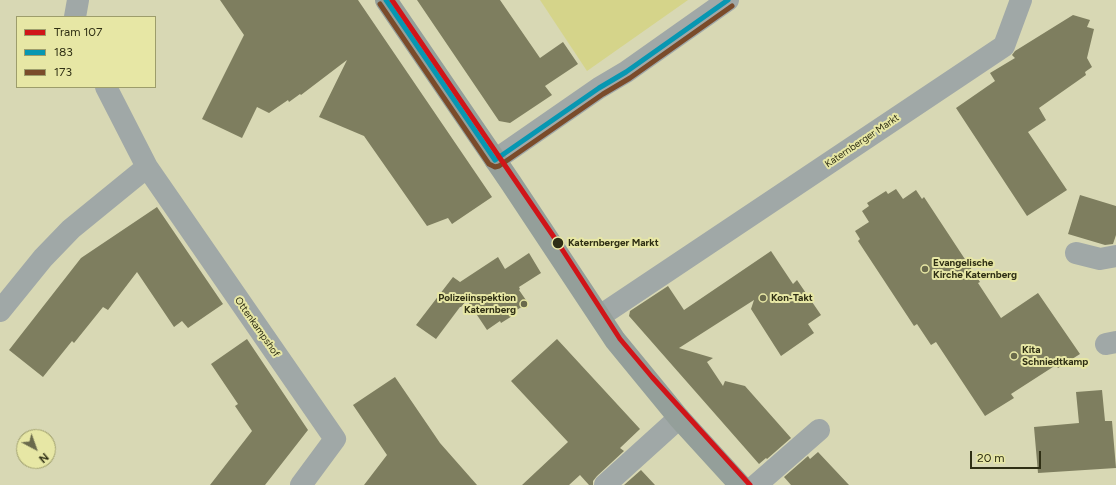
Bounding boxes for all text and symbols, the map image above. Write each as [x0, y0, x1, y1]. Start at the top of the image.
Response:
legend [16, 16, 156, 88]
text: Tram 107 [54, 25, 103, 39]
text: 183 [54, 45, 73, 59]
text: 173 [54, 65, 72, 79]
street label: Katernberger Markt [823, 112, 901, 170]
marker: Katernberger Markt [551, 236, 565, 250]
place label: Katernberger Markt [568, 237, 659, 249]
place label: Evangelische Kirche Katernberg [933, 257, 1017, 280]
marker: Evangelische Kirche Katernberg [920, 264, 930, 274]
place label: Polizeiinspektion Katernberg [438, 292, 516, 316]
place label: Kon-Takt [771, 292, 813, 304]
marker: Kon-Takt [758, 293, 768, 303]
street label: Ottenkampshof [232, 295, 282, 359]
marker: Polizeiinspektion Katernberg [519, 299, 529, 309]
place label: Kita Schniedtkamp [1022, 344, 1088, 368]
marker: Kita Schniedtkamp [1009, 351, 1019, 361]
north arrow [16, 429, 56, 469]
scale bar [972, 443, 1043, 469]
text: N [36, 450, 51, 465]
text: 20 m [977, 451, 1005, 465]

